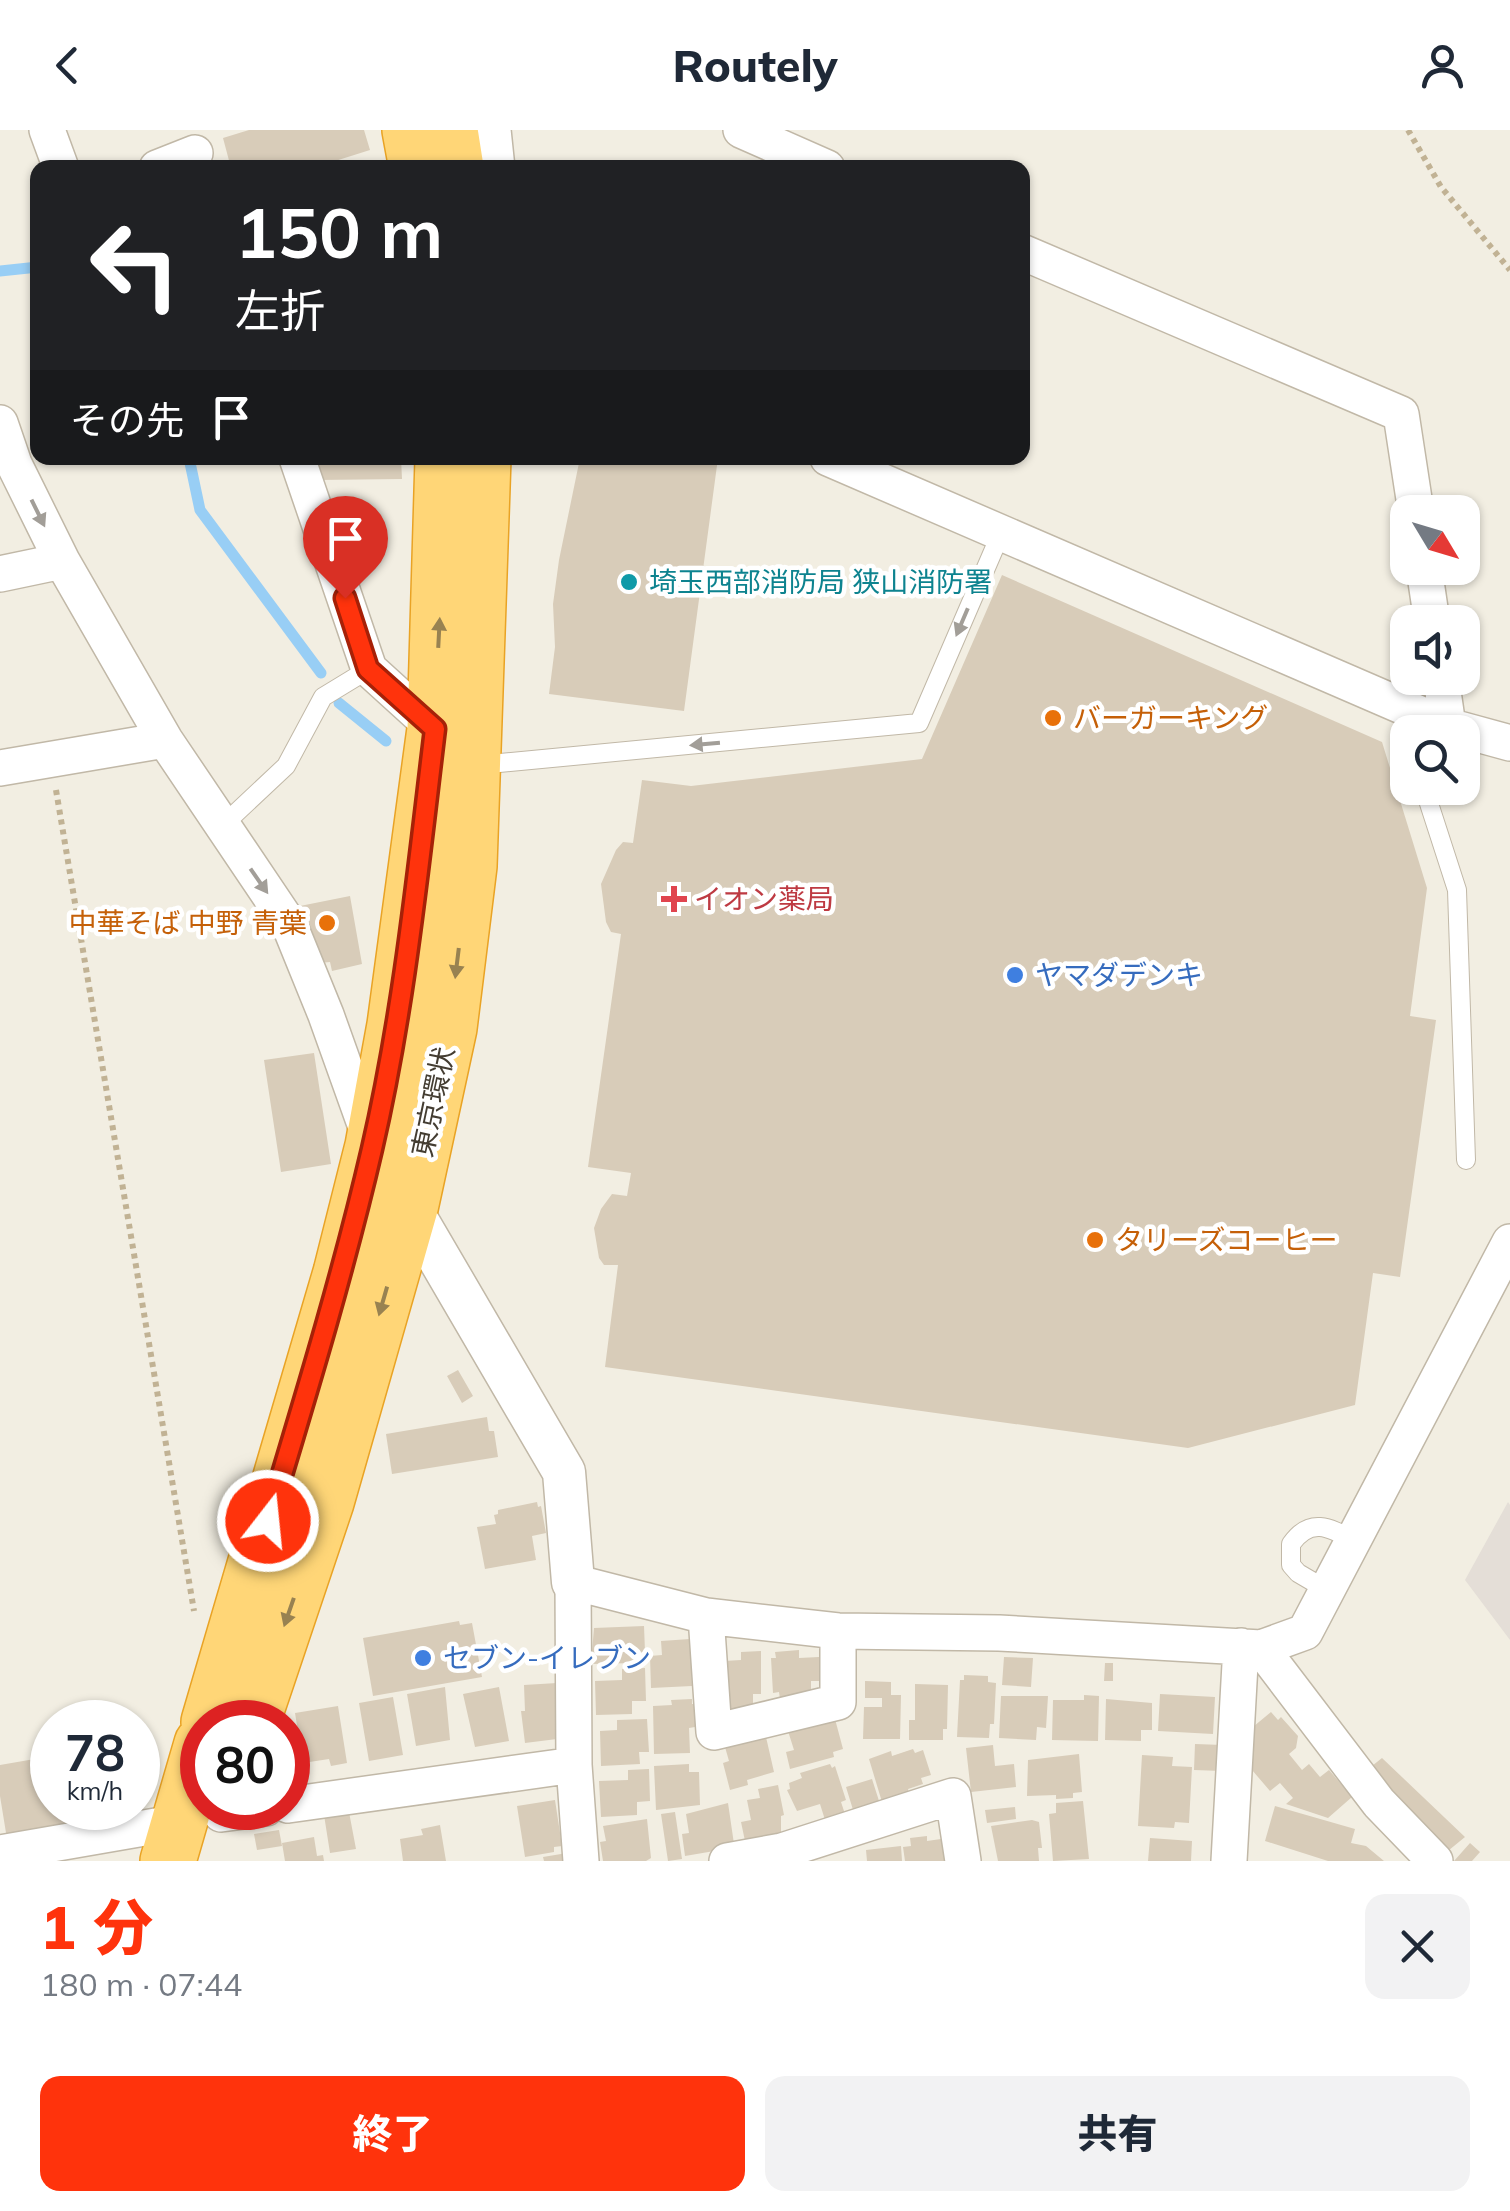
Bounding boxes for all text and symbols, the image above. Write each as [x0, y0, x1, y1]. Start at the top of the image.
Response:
text: Routely [672, 37, 838, 93]
icon: back [40, 38, 95, 93]
icon: person [1415, 38, 1470, 93]
text: 150 m [235, 188, 443, 276]
icon: left [70, 200, 200, 330]
text: 左折 [235, 282, 325, 338]
icon: arrive [204, 390, 259, 445]
text: その先 [70, 396, 184, 444]
north arrow [1390, 495, 1480, 585]
map controls [1390, 495, 1480, 805]
pin [303, 496, 388, 599]
one-way arrow [29, 498, 46, 527]
icon: arrive [318, 511, 373, 566]
place label: 埼玉西部消防局 狭山消防署 [649, 564, 992, 599]
marker: 埼玉西部消防局 狭山消防署 [618, 571, 640, 593]
button: sound [1390, 605, 1480, 695]
one-way arrow [954, 607, 970, 637]
one-way arrow [432, 617, 448, 649]
place label: バーガーキング [1073, 700, 1268, 735]
marker: バーガーキング [1042, 707, 1064, 729]
button: search [1390, 715, 1480, 805]
one-way arrow [689, 736, 720, 752]
one-way arrow [249, 868, 268, 895]
place label: イオン薬局 [694, 881, 834, 916]
marker: イオン薬局 [663, 888, 685, 910]
place label: 中華そば 中野 青葉 [68, 905, 307, 940]
marker: 中華そば 中野 青葉 [316, 912, 338, 934]
one-way arrow [449, 947, 465, 979]
place label: ヤマダデンキ [1035, 957, 1203, 992]
marker: ヤマダデンキ [1004, 964, 1026, 986]
street label: 東京環状 [404, 1043, 461, 1160]
place label: タリーズコーヒー [1115, 1222, 1338, 1257]
marker: タリーズコーヒー [1084, 1229, 1106, 1251]
one-way arrow [375, 1286, 391, 1317]
position arrow [216, 1469, 320, 1573]
one-way arrow [281, 1598, 296, 1628]
place label: セブン-イレブン [443, 1640, 651, 1675]
marker: セブン-イレブン [412, 1647, 434, 1669]
speed limit sign: 80 [180, 1700, 310, 1830]
text: 78 [65, 1721, 125, 1784]
text: km/h [67, 1775, 123, 1806]
text: 1 分 [40, 1889, 153, 1964]
button: close [1365, 1894, 1470, 1999]
text: 180 m · 07:44 [40, 1964, 242, 2004]
button: 終了 [40, 2076, 745, 2191]
button: 共有 [765, 2076, 1470, 2191]

